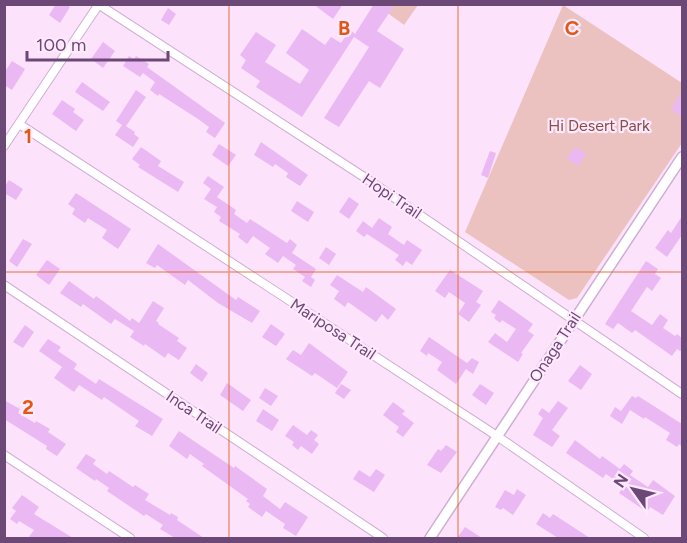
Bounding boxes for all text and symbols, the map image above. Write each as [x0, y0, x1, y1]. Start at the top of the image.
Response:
text: B [338, 16, 350, 40]
text: C [565, 16, 579, 40]
scale bar [27, 24, 168, 62]
text: 100 m [36, 34, 86, 56]
park label: Hi Desert Park [548, 116, 650, 135]
text: 1 [24, 124, 32, 148]
street label: Hopi Trail [359, 169, 425, 223]
street label: Mariposa Trail [287, 294, 379, 364]
street label: Onaga Trail [525, 308, 585, 386]
street label: Inca Trail [163, 387, 225, 437]
text: 2 [22, 395, 34, 419]
north arrow [603, 459, 663, 519]
text: N [610, 470, 632, 491]

